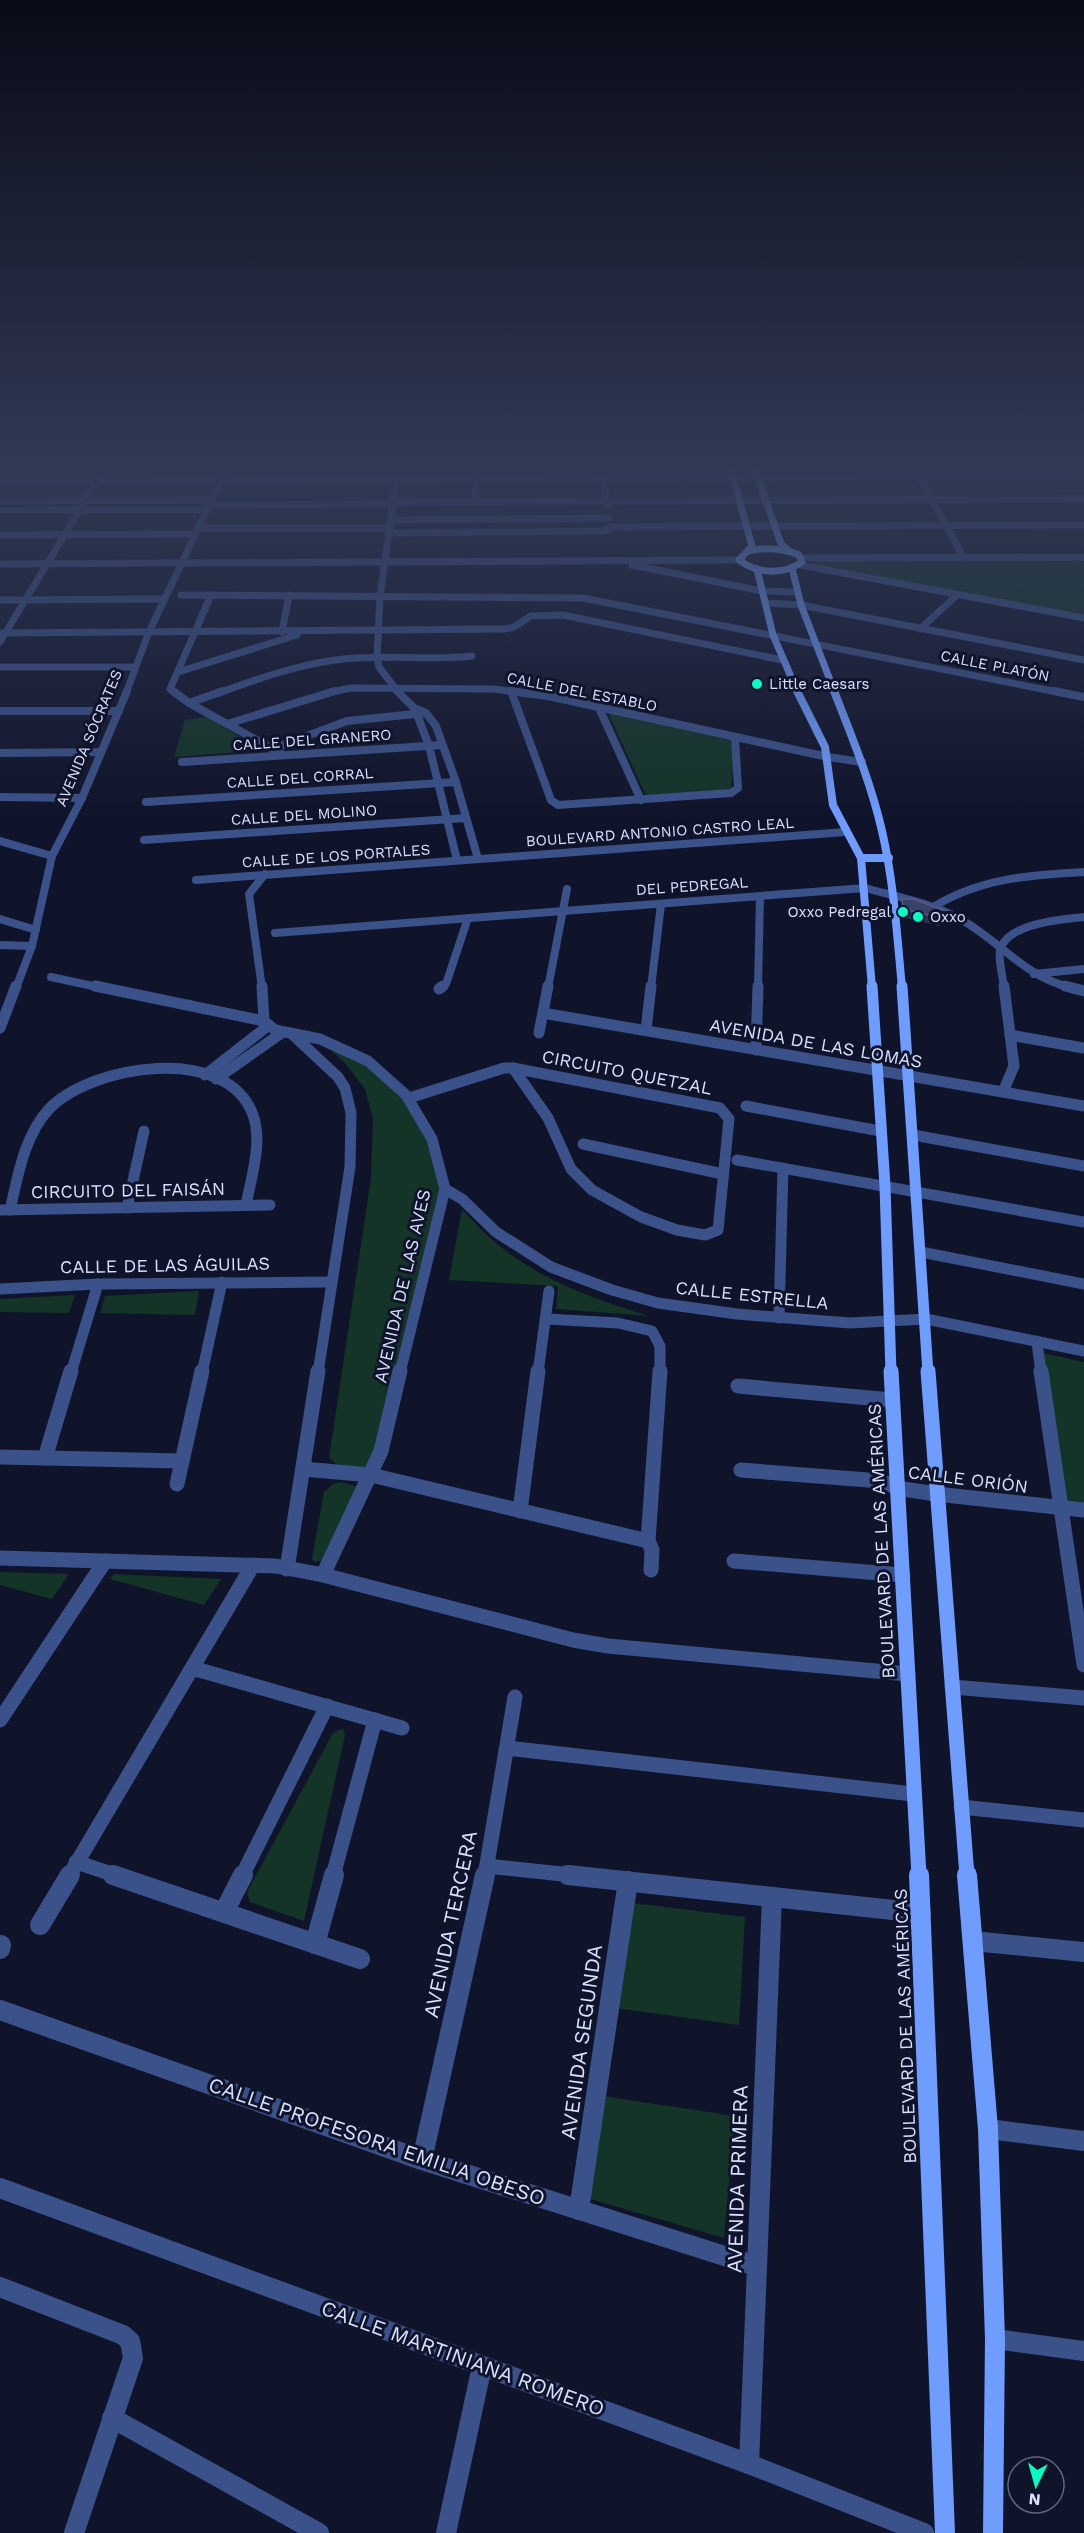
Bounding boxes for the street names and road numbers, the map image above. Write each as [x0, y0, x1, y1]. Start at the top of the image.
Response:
street label: CALLE PLATÓN [939, 646, 1051, 685]
street label: AVENIDA SÓCRATES [51, 667, 126, 809]
street label: CALLE DEL ESTABLO [505, 669, 659, 715]
street label: CALLE DEL GRANERO [232, 725, 392, 755]
street label: CALLE DEL CORRAL [226, 764, 374, 792]
street label: CALLE DEL MOLINO [230, 801, 378, 829]
street label: BOULEVARD ANTONIO CASTRO LEAL [525, 814, 795, 850]
street label: CALLE DE LOS PORTALES [241, 840, 431, 872]
street label: DEL PEDREGAL [635, 873, 749, 899]
street label: AVENIDA DE LAS LOMAS [708, 1014, 924, 1072]
street label: CIRCUITO QUETZAL [540, 1045, 714, 1099]
street label: CIRCUITO DEL FAISÁN [31, 1178, 225, 1202]
street label: AVENIDA DE LAS AVES [370, 1187, 434, 1385]
street label: CALLE DE LAS ÁGUILAS [60, 1253, 270, 1277]
street label: CALLE ESTRELLA [675, 1277, 830, 1313]
street label: BOULEVARD DE LAS AMÉRICAS [863, 1403, 899, 1679]
street label: CALLE ORIÓN [907, 1461, 1029, 1497]
street label: AVENIDA TERCERA [418, 1828, 482, 2020]
street label: BOULEVARD DE LAS AMÉRICAS [890, 1888, 920, 2164]
street label: AVENIDA SEGUNDA [555, 1943, 607, 2141]
street label: CALLE PROFESORA EMILIA OBESO [205, 2072, 549, 2210]
street label: AVENIDA PRIMERA [721, 2084, 753, 2274]
street label: CALLE MARTINIANA ROMERO [318, 2295, 608, 2421]

